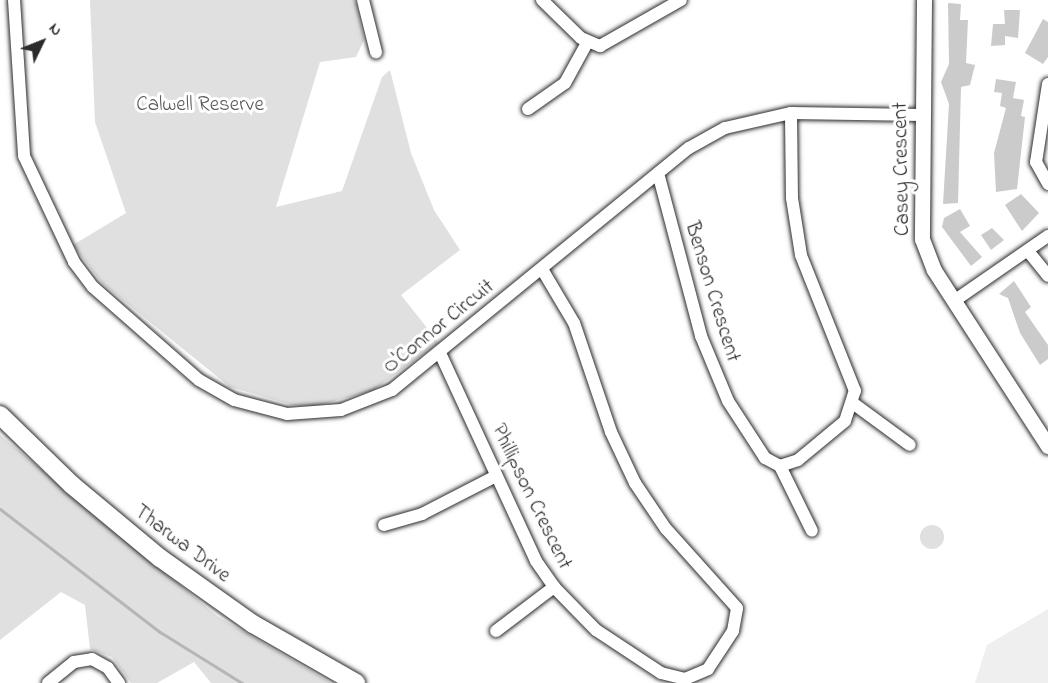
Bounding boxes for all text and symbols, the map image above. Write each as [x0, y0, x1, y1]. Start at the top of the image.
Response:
north arrow [12, 12, 72, 72]
text: N [43, 18, 68, 42]
park label: Calwell Reserve [136, 92, 264, 118]
street label: Casey Crescent [888, 102, 916, 236]
street label: Benson Crescent [679, 219, 745, 365]
street label: O'Connor Circuit [378, 274, 500, 380]
street label: Phillipson Crescent [485, 420, 577, 574]
street label: Tharwa Drive [129, 500, 235, 588]

